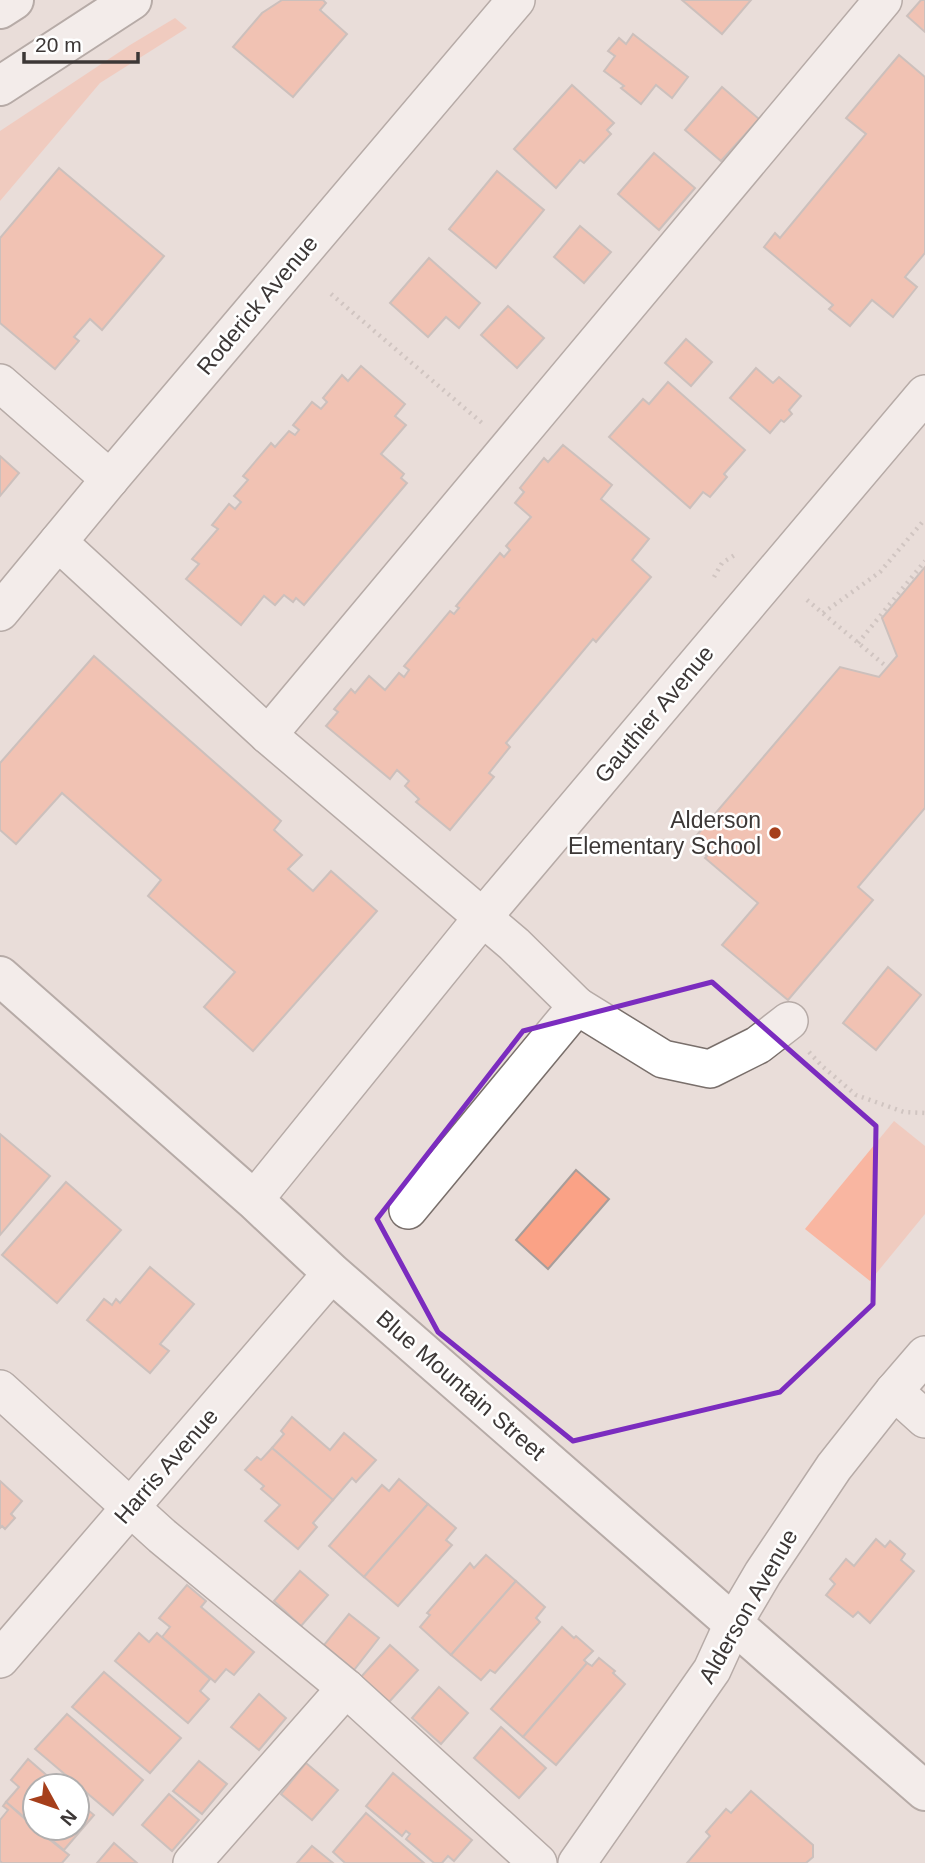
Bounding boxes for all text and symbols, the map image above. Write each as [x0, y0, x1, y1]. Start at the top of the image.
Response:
scale bar [24, 21, 138, 65]
text: 20 m [35, 33, 82, 56]
street label: Roderick Avenue [191, 230, 323, 380]
street label: Gauthier Avenue [589, 640, 719, 788]
place label: Alderson Elementary School [568, 807, 761, 859]
marker: Alderson Elementary School [767, 825, 783, 841]
street label: Blue Mountain Street [371, 1305, 551, 1466]
street label: Harris Avenue [109, 1403, 223, 1529]
street label: Alderson Avenue [693, 1524, 803, 1688]
north arrow [21, 1772, 91, 1842]
text: N [56, 1806, 81, 1830]

